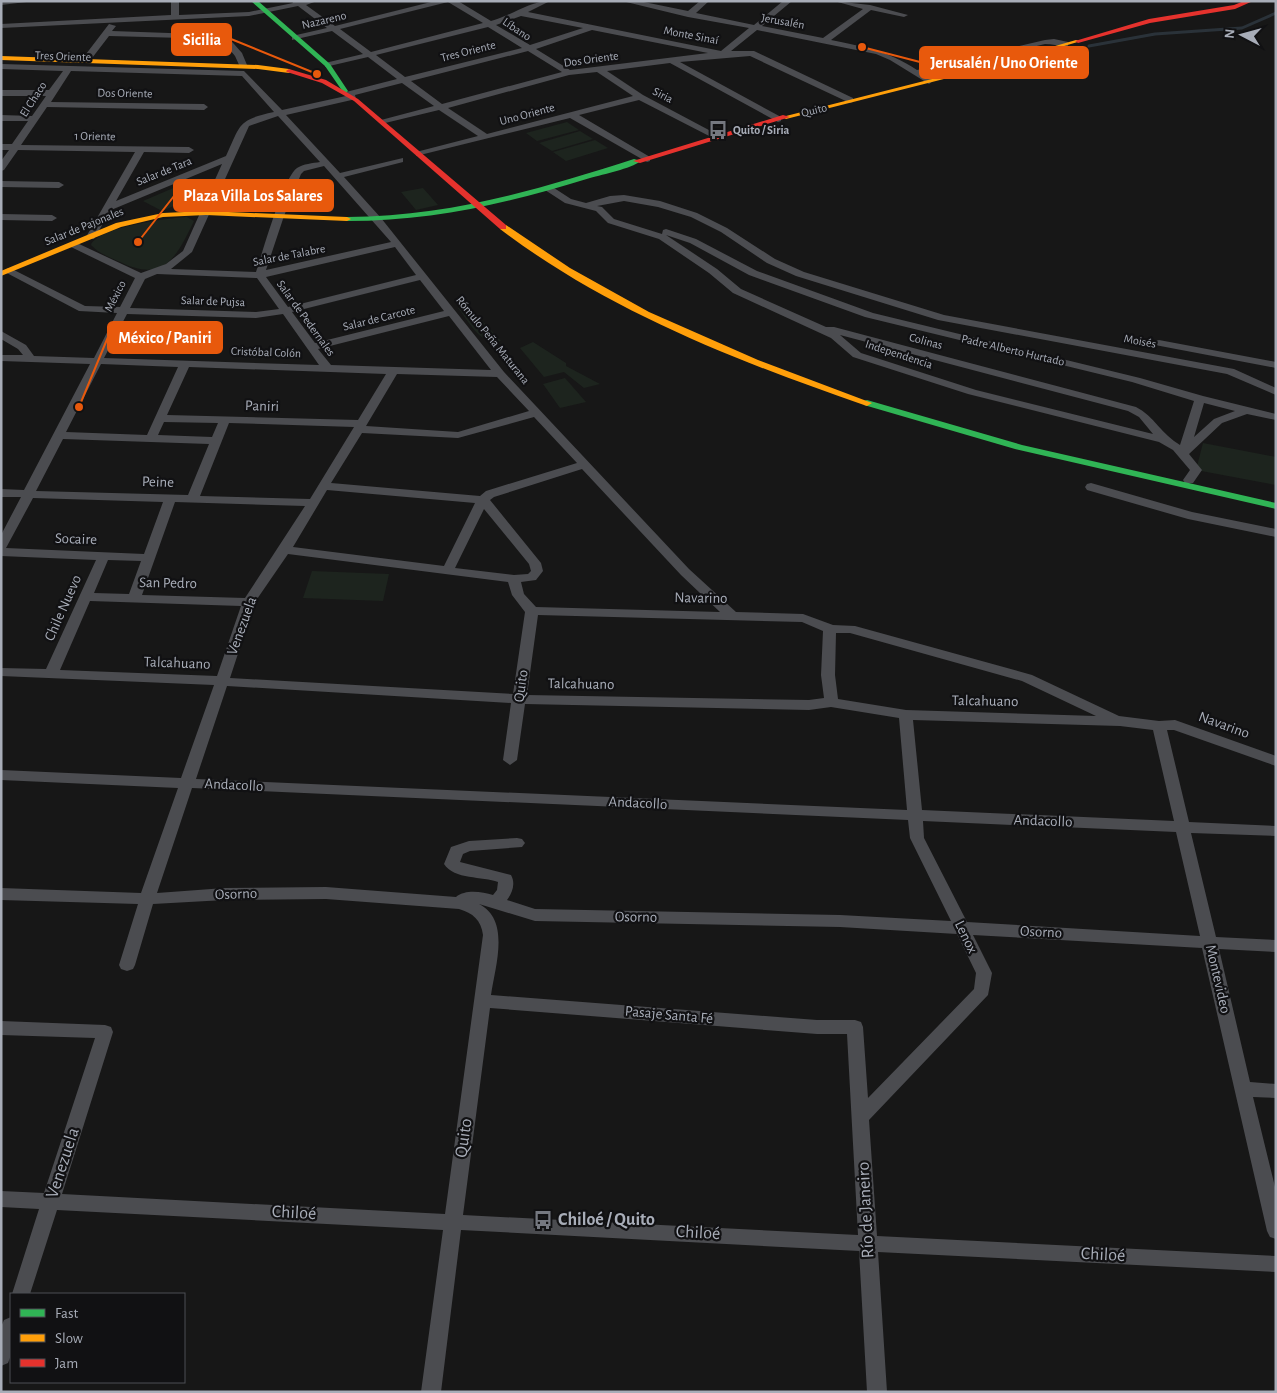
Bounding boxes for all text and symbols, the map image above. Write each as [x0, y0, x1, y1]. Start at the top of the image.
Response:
street label: Nazareno [301, 9, 348, 31]
north arrow [1217, 10, 1267, 60]
street label: Jerusalén [760, 11, 806, 31]
street label: Líbano [501, 15, 534, 43]
callout: Sicilia [172, 24, 231, 55]
street label: Monte Sinaí [663, 24, 720, 46]
text: N [1223, 28, 1238, 39]
text: Sicilia [183, 32, 222, 48]
street label: Tres Oriente [439, 38, 497, 64]
callout: Jerusalén / Uno Oriente [920, 47, 1088, 78]
street label: Tres Oriente [35, 49, 91, 63]
street label: Dos Oriente [563, 49, 619, 69]
text: Jerusalén / Uno Oriente [930, 55, 1078, 71]
street label: El Chaco [17, 79, 49, 119]
street label: Siria [651, 85, 675, 105]
street label: Dos Oriente [97, 87, 153, 99]
street label: Uno Oriente [498, 101, 556, 127]
street label: Quito [800, 101, 829, 120]
bus stop icon: Quito / Siria [707, 119, 729, 141]
place label: Quito / Siria [733, 124, 790, 137]
street label: 1 Oriente [74, 130, 116, 142]
street label: Salar de Tara [135, 154, 194, 188]
callout: Plaza Villa Los Salares [174, 180, 333, 211]
text: Plaza Villa Los Salares [183, 188, 323, 204]
street label: Salar de Pajonales [43, 205, 126, 248]
street label: Salar de Talabre [252, 242, 326, 268]
street label: México [102, 278, 128, 314]
street label: Salar de Pedernales [275, 278, 337, 358]
street label: Salar de Pujsa [181, 294, 246, 309]
street label: Rómulo Peña Maturana [454, 294, 532, 387]
street label: Salar de Carcote [342, 303, 416, 333]
callout: México / Paniri [108, 322, 222, 353]
text: México / Paniri [118, 330, 212, 346]
street label: Colinas [908, 331, 944, 351]
street label: Padre Alberto Hurtado [960, 332, 1066, 368]
street label: Moisés [1123, 332, 1157, 350]
street label: Independencia [864, 337, 935, 371]
street label: Cristóbal Colón [231, 345, 301, 359]
street label: Paniri [245, 398, 279, 414]
street label: Peine [142, 474, 175, 490]
street label: Socaire [55, 531, 97, 547]
street label: Chile Nuevo [42, 573, 84, 643]
street label: San Pedro [139, 575, 197, 591]
street label: Navarino [674, 590, 728, 606]
street label: Venezuela [225, 595, 259, 657]
street label: Talcahuano [143, 654, 211, 672]
street label: Quito [511, 669, 531, 703]
street label: Talcahuano [547, 676, 615, 692]
street label: Talcahuano [951, 693, 1019, 709]
street label: Navarino [1196, 709, 1252, 741]
street label: Andacollo [204, 776, 264, 794]
street label: Andacollo [608, 794, 668, 812]
street label: Andacollo [1013, 812, 1073, 830]
street label: Osorno [215, 886, 257, 902]
street label: Osorno [615, 909, 657, 925]
street label: Lenox [952, 918, 980, 956]
street label: Osorno [1020, 923, 1062, 941]
street label: Montevideo [1203, 943, 1233, 1015]
street label: Pasaje Santa Fé [624, 1004, 714, 1026]
street label: Quito [452, 1117, 476, 1159]
street label: Venezuela [43, 1126, 83, 1200]
street label: Río de Janeiro [854, 1161, 878, 1259]
street label: Chiloé [271, 1203, 317, 1223]
bus stop icon: Chiloé / Quito [532, 1209, 554, 1231]
place label: Chiloé / Quito [558, 1211, 655, 1229]
street label: Chiloé [675, 1223, 721, 1243]
street label: Chiloé [1080, 1245, 1126, 1265]
legend [10, 1293, 185, 1383]
text: Fast [55, 1306, 79, 1321]
text: Slow [55, 1331, 83, 1346]
text: Jam [55, 1356, 78, 1371]

